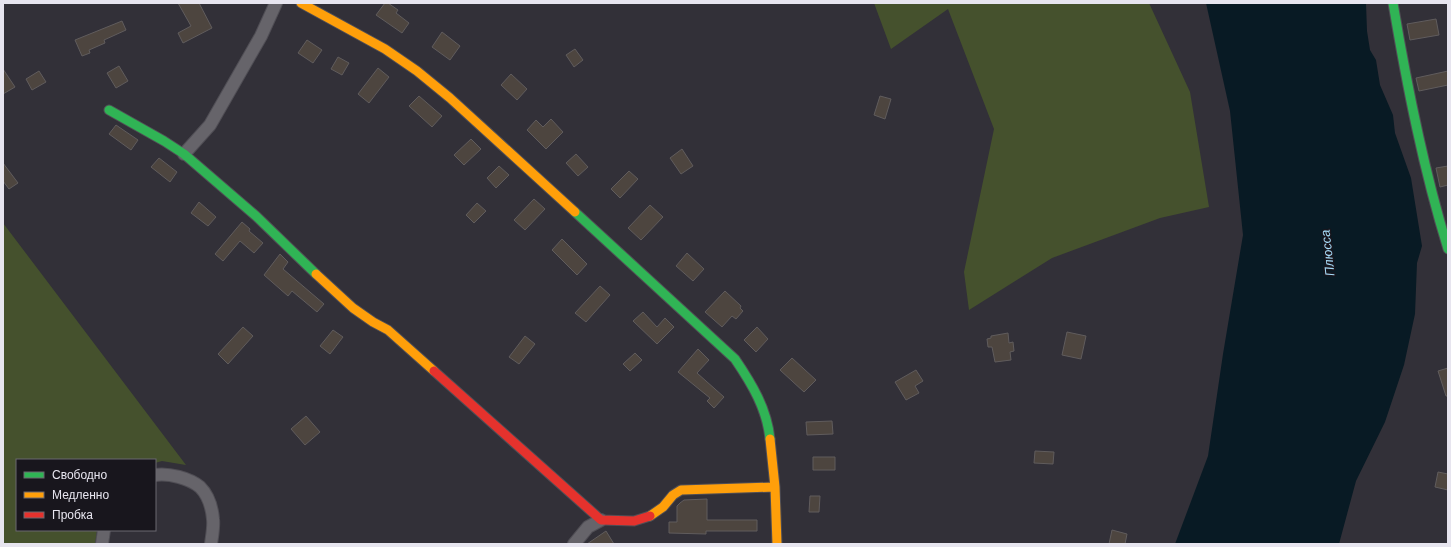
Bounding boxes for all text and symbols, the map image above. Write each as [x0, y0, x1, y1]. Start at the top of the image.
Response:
water label: Плюсса [1317, 229, 1338, 277]
legend [16, 459, 156, 531]
text: Свободно [52, 467, 107, 483]
text: Медленно [52, 487, 109, 503]
text: Пробка [52, 507, 93, 523]

